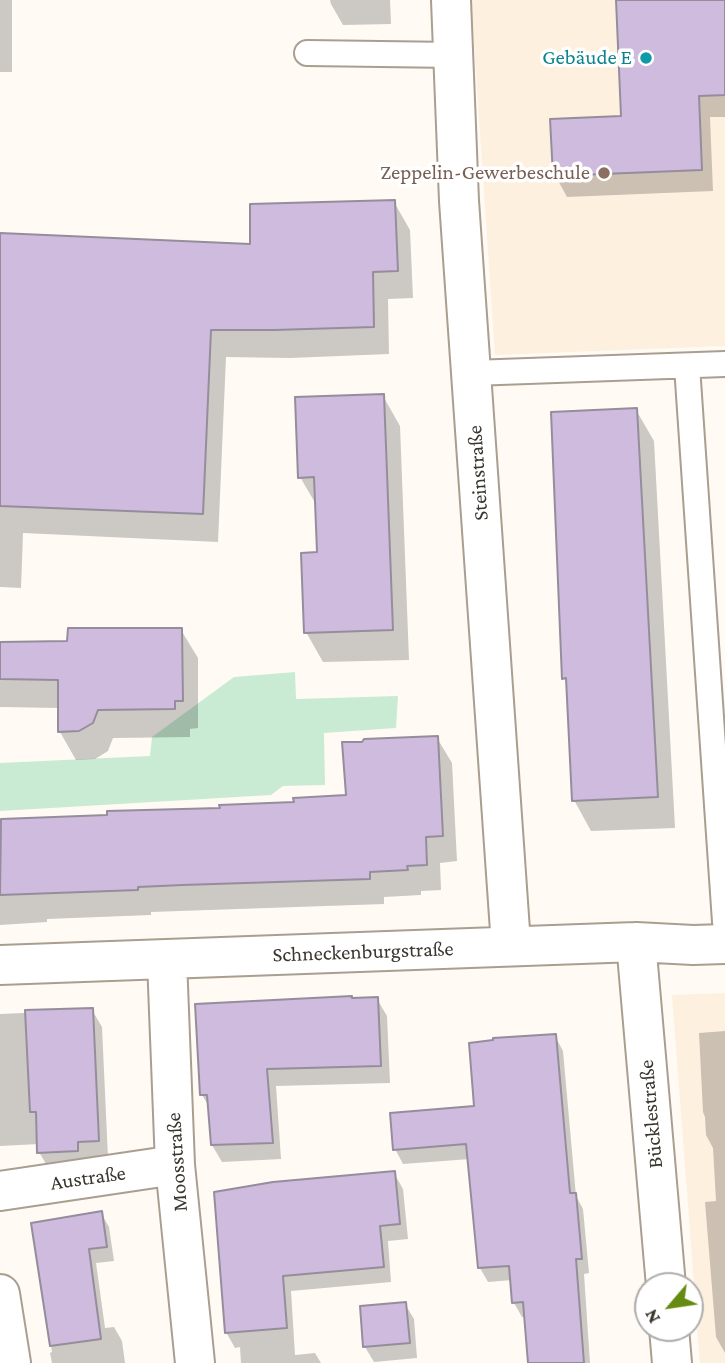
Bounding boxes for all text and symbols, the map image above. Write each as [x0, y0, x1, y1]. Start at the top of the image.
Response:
place label: Gebäude E [542, 45, 632, 71]
marker: Gebäude E [638, 50, 654, 66]
place label: Zeppelin-Gewerbeschule [380, 160, 590, 186]
marker: Zeppelin-Gewerbeschule [596, 165, 612, 181]
street label: Steinstraße [462, 424, 494, 522]
street label: Schneckenburgstraße [272, 936, 454, 968]
street label: Bücklestraße [634, 1059, 668, 1169]
street label: Moosstraße [161, 1112, 193, 1212]
street label: Austraße [49, 1160, 127, 1196]
north arrow [634, 1272, 704, 1342]
text: N [640, 1306, 664, 1327]

